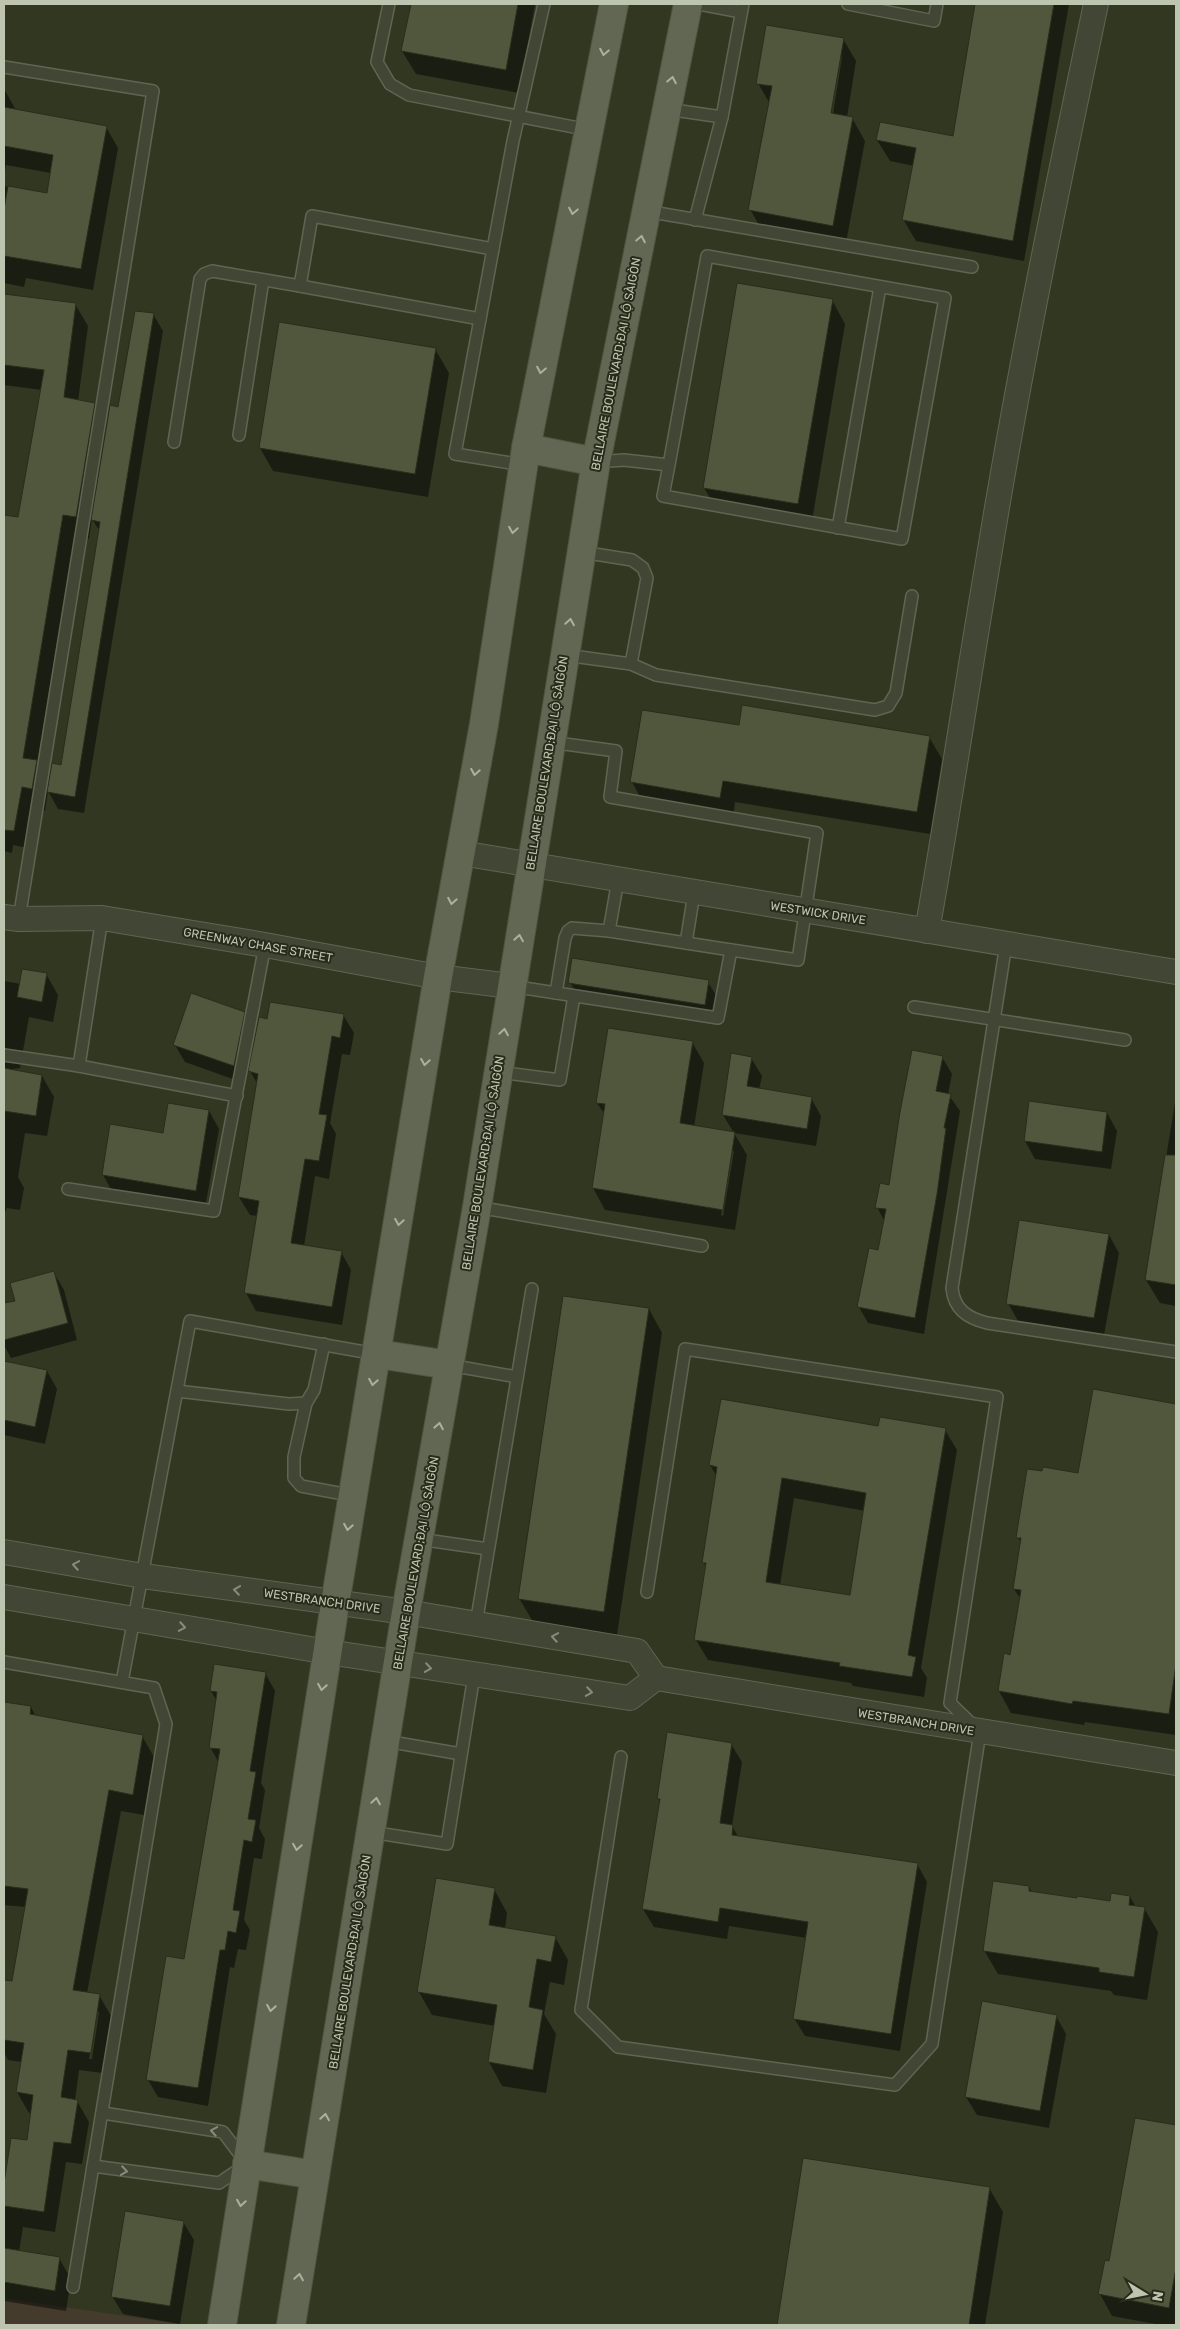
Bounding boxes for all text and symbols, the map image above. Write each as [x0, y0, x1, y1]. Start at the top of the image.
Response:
one-way arrow [599, 47, 610, 56]
one-way arrow [667, 75, 677, 84]
one-way arrow [568, 207, 578, 215]
one-way arrow [635, 235, 645, 243]
street label: BELLAIRE BOULEVARD;ĐẠI LỘ SÀIGÒN [588, 256, 644, 471]
one-way arrow [536, 366, 547, 375]
one-way arrow [509, 526, 519, 535]
one-way arrow [564, 618, 575, 626]
street label: BELLAIRE BOULEVARD;ĐẠI LỘ SÀIGÒN [522, 655, 571, 871]
one-way arrow [471, 767, 481, 776]
one-way arrow [447, 897, 458, 906]
street label: WESTWICK DRIVE [769, 899, 867, 927]
street label: GREENWAY CHASE STREET [182, 925, 334, 965]
one-way arrow [513, 934, 523, 943]
one-way arrow [498, 1027, 509, 1035]
street label: BELLAIRE BOULEVARD;ĐẠI LỘ SÀIGÒN [458, 1055, 507, 1271]
one-way arrow [420, 1057, 430, 1066]
one-way arrow [394, 1218, 405, 1226]
one-way arrow [368, 1379, 379, 1387]
one-way arrow [433, 1422, 443, 1431]
street label: BELLAIRE BOULEVARD;ĐẠI LỘ SÀIGÒN [389, 1455, 442, 1671]
one-way arrow [344, 1523, 354, 1532]
one-way arrow [72, 1560, 81, 1570]
one-way arrow [232, 1585, 241, 1595]
street label: WESTBRANCH DRIVE [263, 1586, 381, 1616]
one-way arrow [177, 1622, 186, 1632]
one-way arrow [550, 1632, 559, 1642]
one-way arrow [425, 1662, 433, 1673]
one-way arrow [318, 1682, 328, 1691]
one-way arrow [585, 1687, 593, 1697]
street label: WESTBRANCH DRIVE [857, 1706, 975, 1738]
one-way arrow [371, 1796, 381, 1805]
one-way arrow [292, 1843, 302, 1851]
street label: BELLAIRE BOULEVARD;ĐẠI LỘ SÀIGÒN [325, 1854, 374, 2070]
one-way arrow [267, 2003, 277, 2012]
one-way arrow [319, 2112, 329, 2121]
one-way arrow [210, 2126, 219, 2136]
one-way arrow [121, 2165, 129, 2176]
one-way arrow [237, 2198, 247, 2207]
north arrow [1120, 2269, 1170, 2319]
one-way arrow [293, 2273, 304, 2281]
text: N [1148, 2290, 1167, 2303]

